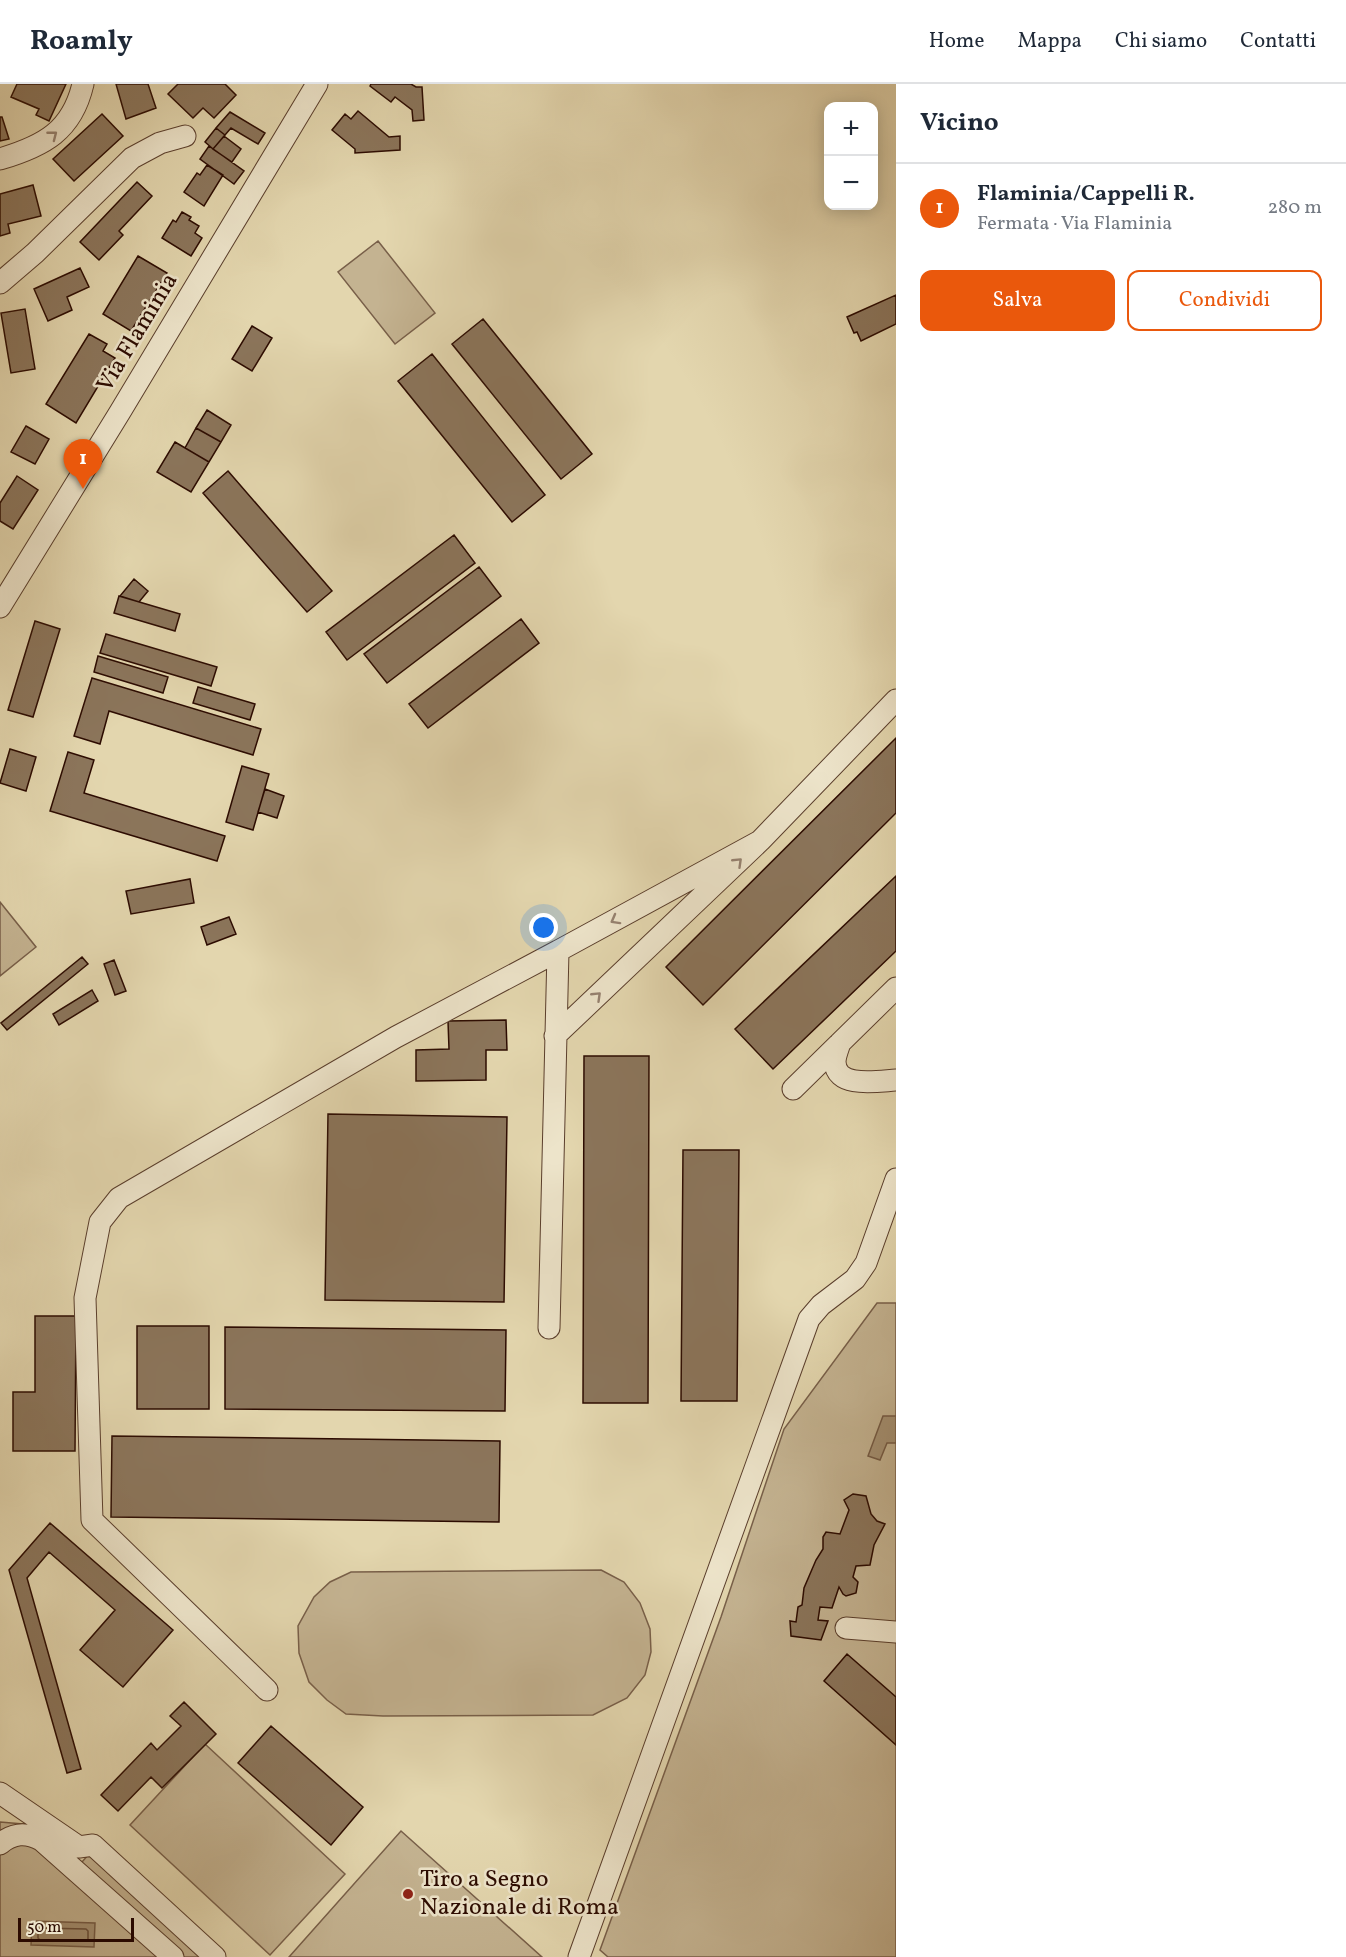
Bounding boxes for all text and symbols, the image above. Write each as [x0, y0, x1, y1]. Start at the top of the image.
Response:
text: Roamly [30, 22, 133, 61]
text: Home [929, 27, 984, 56]
text: Mappa [1017, 27, 1082, 56]
text: Chi siamo [1115, 27, 1207, 56]
text: Contatti [1240, 27, 1316, 56]
map controls [824, 102, 878, 210]
button: + [824, 102, 878, 156]
text: Vicino [920, 105, 999, 141]
one-way arrow [46, 131, 57, 142]
button: − [824, 156, 878, 210]
text: Flaminia/Cappelli R. [977, 179, 1195, 210]
text: 1 [935, 194, 944, 222]
text: 280 m [1267, 194, 1322, 222]
text: Fermata · Via Flaminia [977, 210, 1172, 238]
street label: Via Flaminia [89, 267, 187, 399]
button: Salva [920, 270, 1115, 331]
button: Condividi [1127, 270, 1322, 331]
pin: 1 [64, 440, 103, 489]
one-way arrow [731, 858, 742, 869]
your location [529, 913, 558, 942]
one-way arrow [610, 913, 621, 924]
one-way arrow [591, 992, 601, 1003]
place label: Tiro a Segno Nazionale di Roma [420, 1863, 619, 1925]
marker: Tiro a Segno Nazionale di Roma [401, 1887, 415, 1901]
scale bar [18, 1915, 134, 1942]
text: 50 m [27, 1917, 61, 1939]

